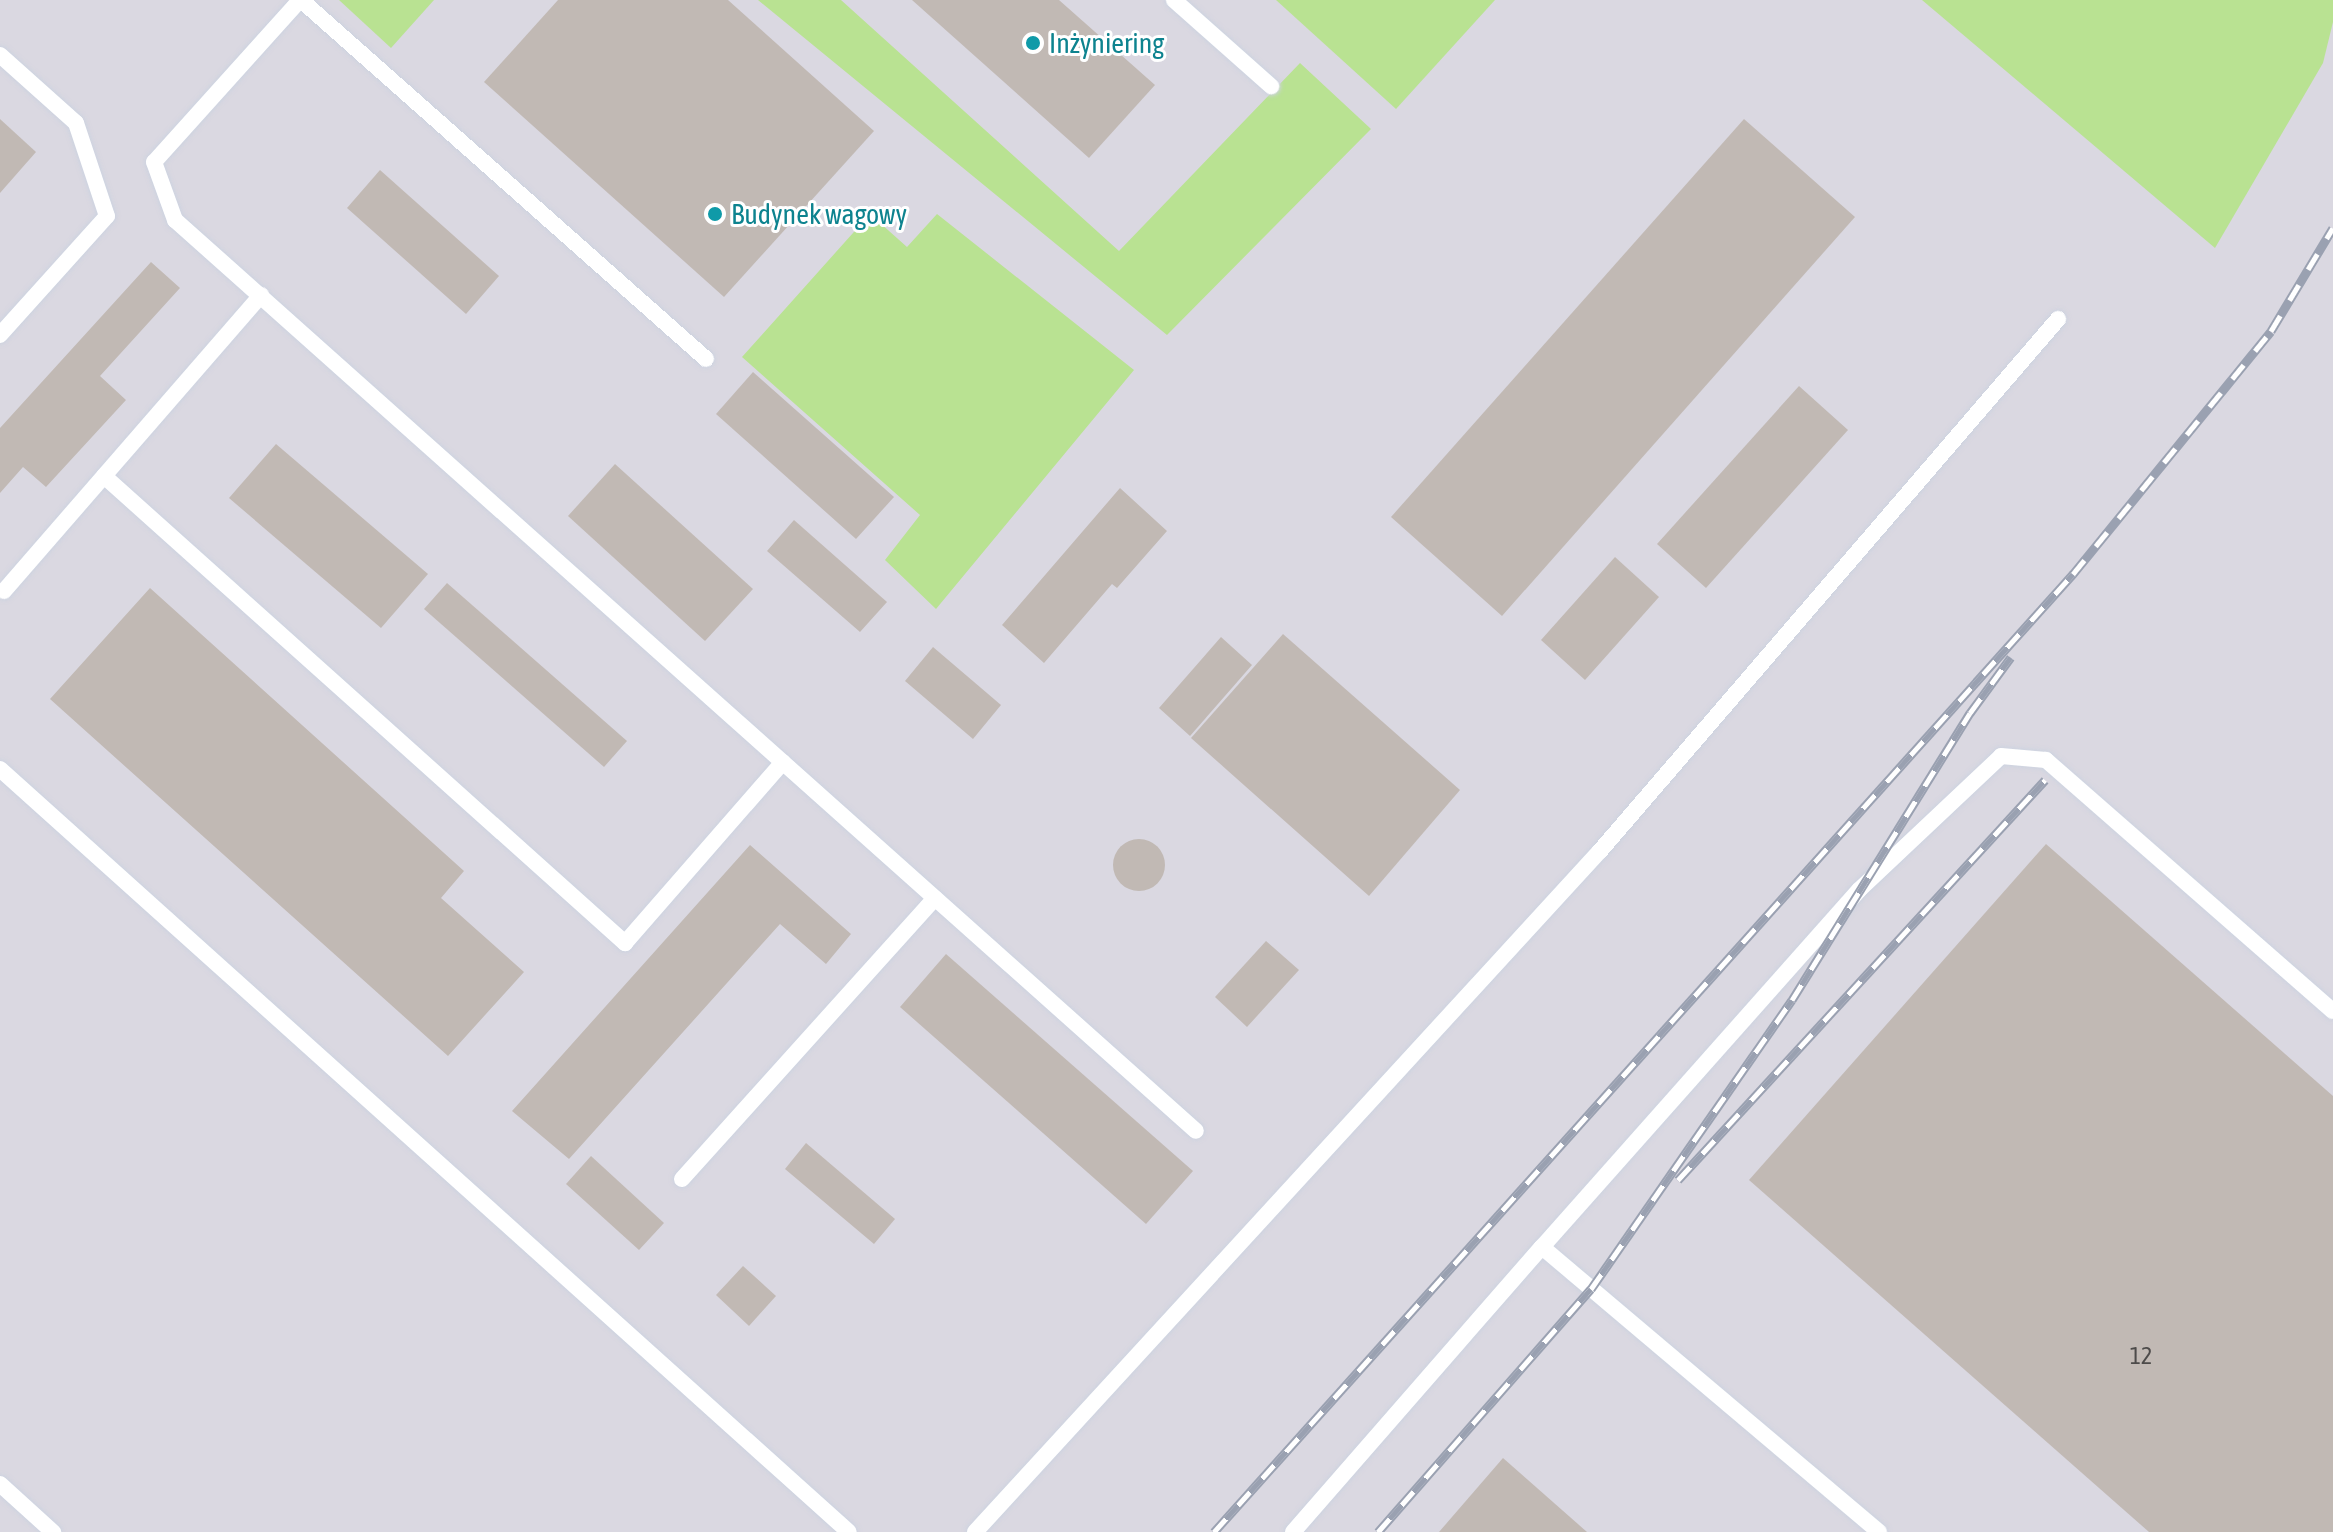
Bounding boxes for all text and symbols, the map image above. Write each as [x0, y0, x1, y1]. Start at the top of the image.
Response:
place label: Inżyniering [1049, 26, 1164, 60]
marker: Inżyniering [1024, 34, 1042, 52]
place label: Budynek wagowy [731, 197, 907, 231]
marker: Budynek wagowy [706, 205, 724, 223]
house number: 12 [2130, 1342, 2152, 1370]

